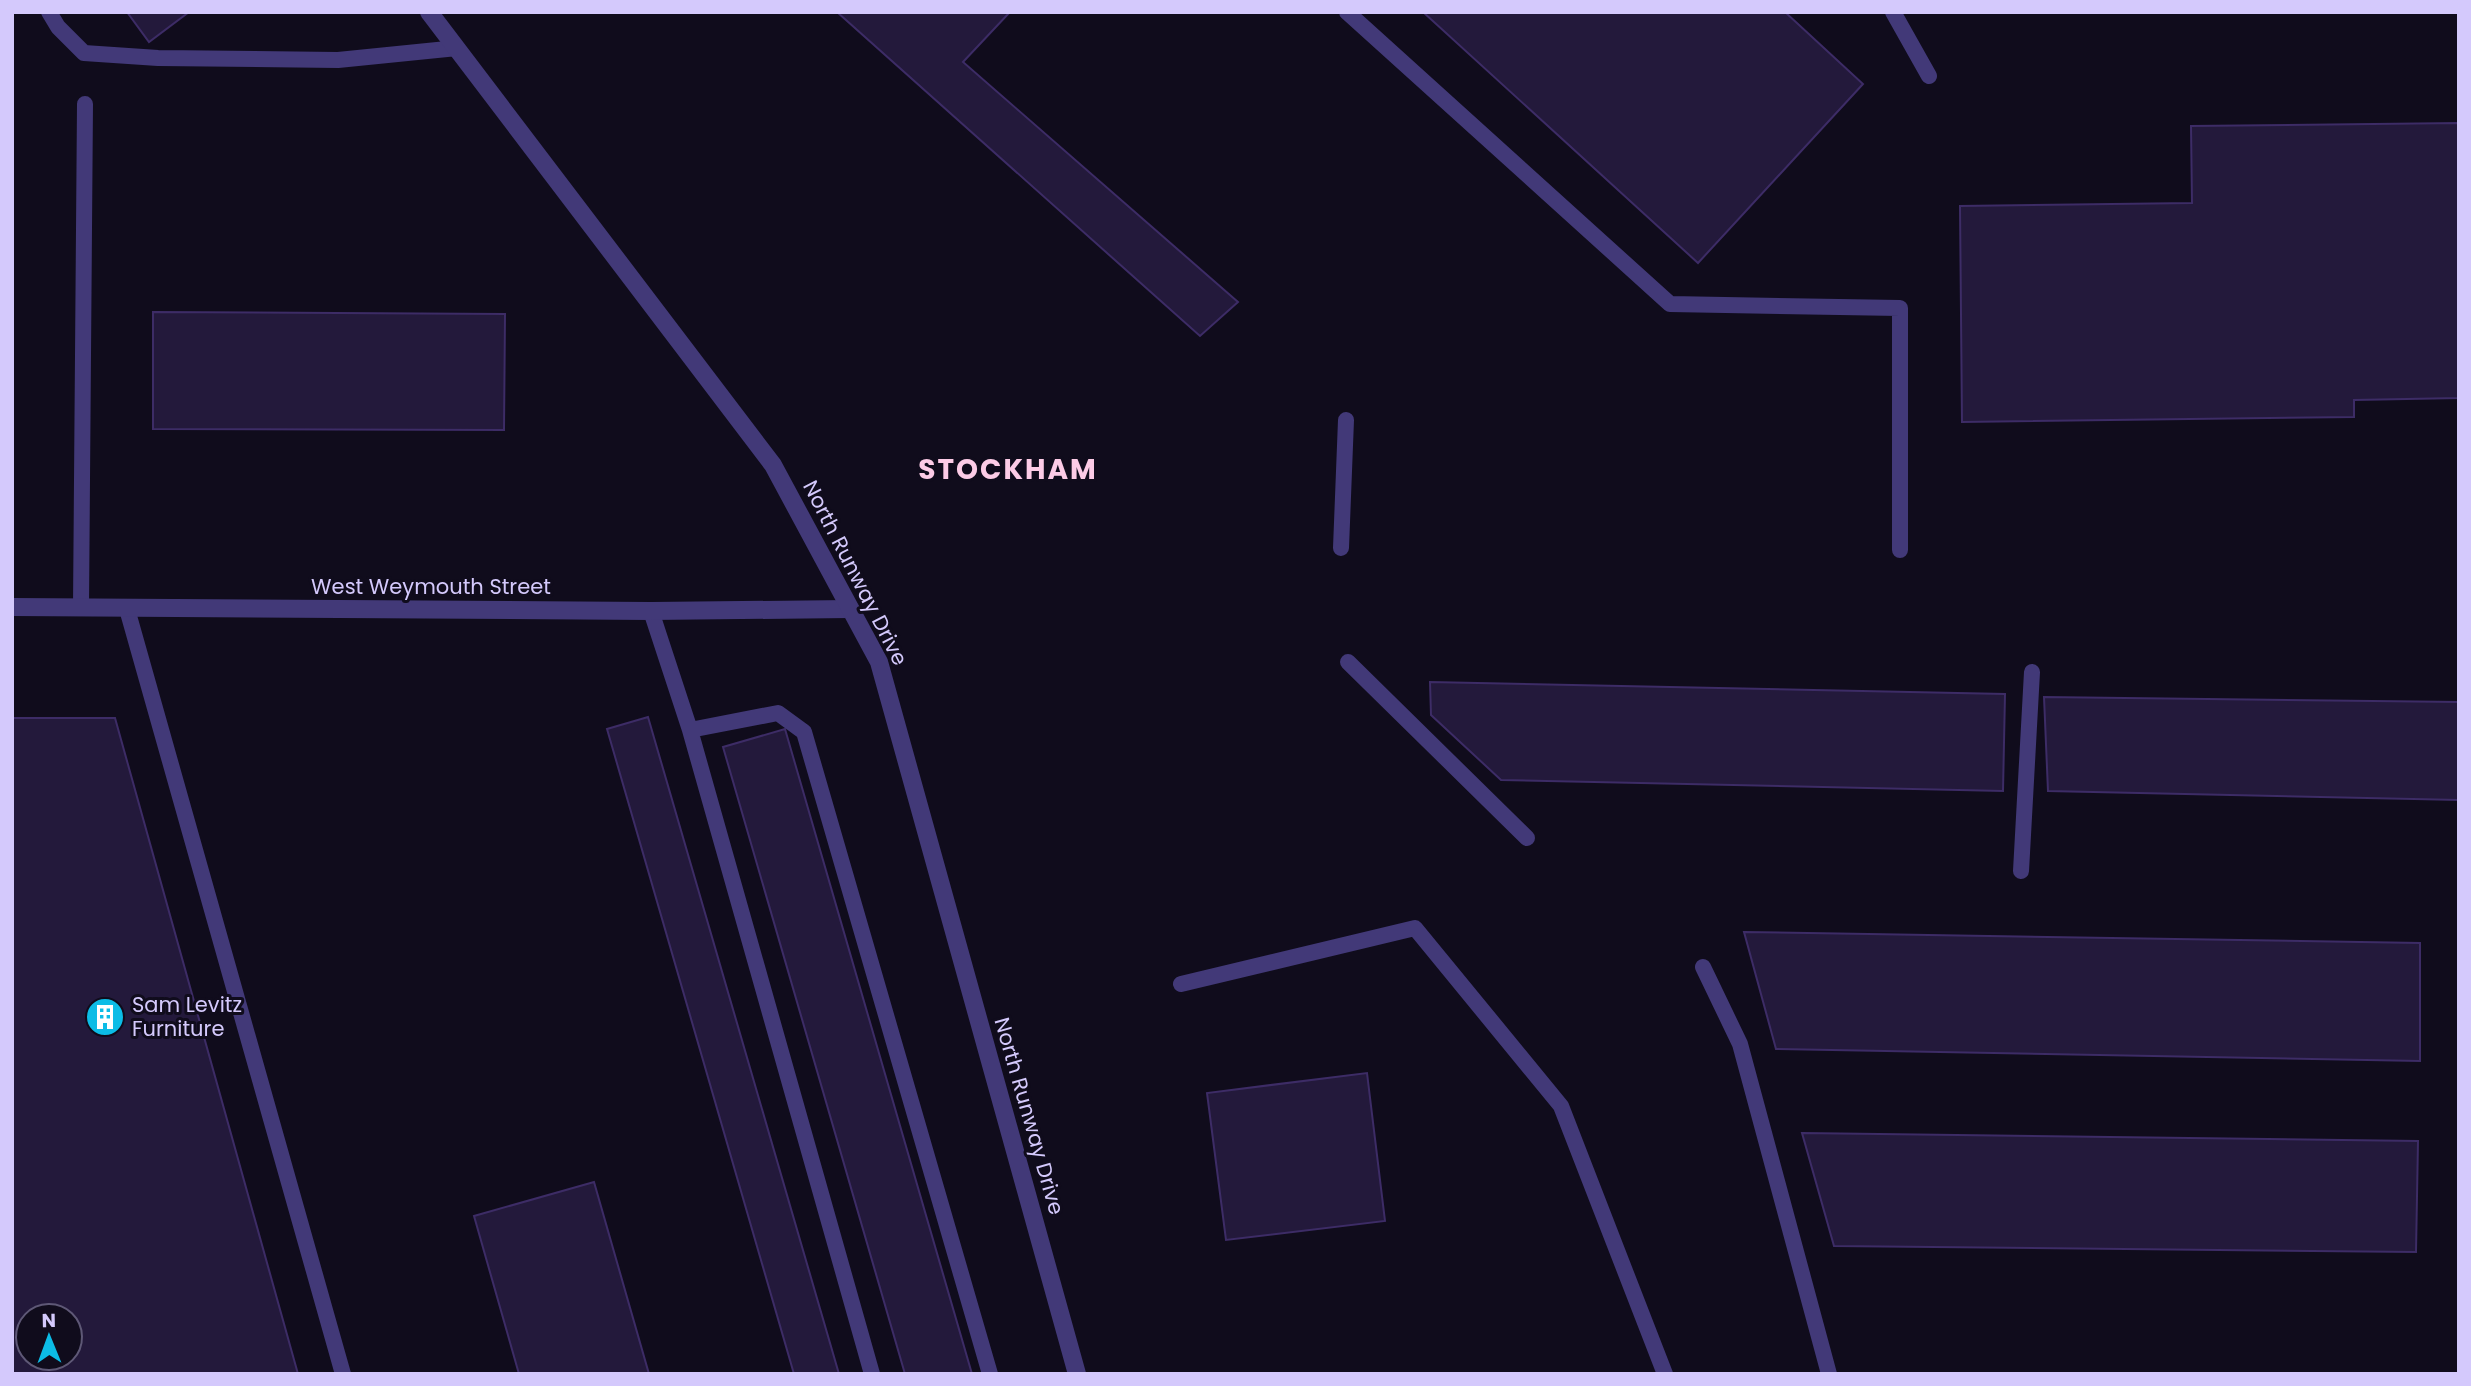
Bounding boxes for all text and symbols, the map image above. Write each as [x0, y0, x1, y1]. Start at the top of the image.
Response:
district label: STOCKHAM [918, 450, 1098, 489]
street label: North Runway Drive [796, 475, 915, 670]
street label: West Weymouth Street [311, 572, 551, 601]
place label: Sam Levitz Furniture [132, 990, 242, 1043]
building icon: Sam Levitz Furniture [84, 996, 126, 1038]
street label: North Runway Drive [987, 1014, 1072, 1218]
north arrow [14, 1302, 84, 1372]
text: N [41, 1307, 56, 1334]

